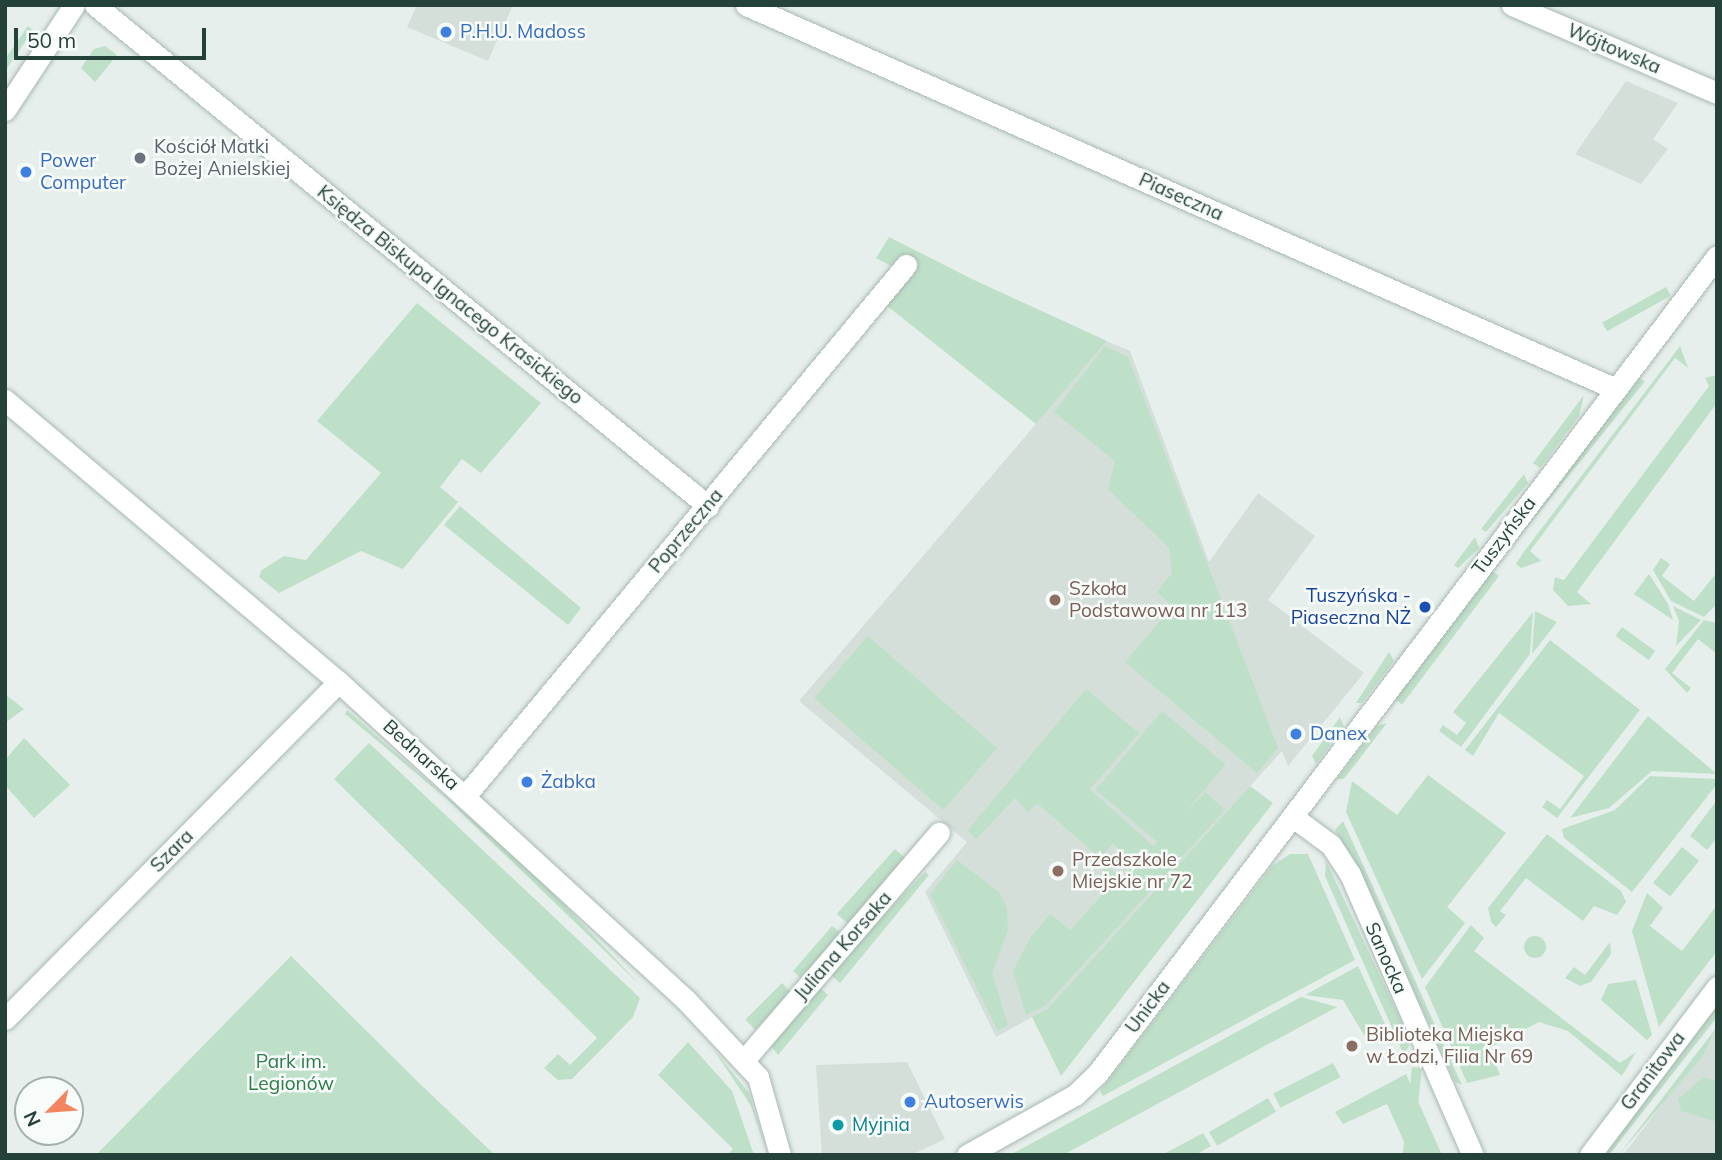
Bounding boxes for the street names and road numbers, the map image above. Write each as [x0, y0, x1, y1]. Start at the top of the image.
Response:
street label: Wójtowska [1564, 19, 1664, 79]
street label: Piaseczna [1135, 168, 1227, 226]
street label: Księdza Biskupa Ignacego Krasickiego [313, 181, 587, 409]
street label: Poprzeczna [644, 484, 728, 578]
street label: Tuszyńska [1467, 492, 1541, 580]
street label: Bednarska [378, 715, 464, 795]
street label: Szara [146, 825, 198, 877]
street label: Juliana Korsaka [790, 887, 896, 1005]
street label: Sanocka [1360, 919, 1412, 997]
street label: Unicka [1121, 976, 1175, 1038]
street label: Granitowa [1616, 1027, 1690, 1115]

